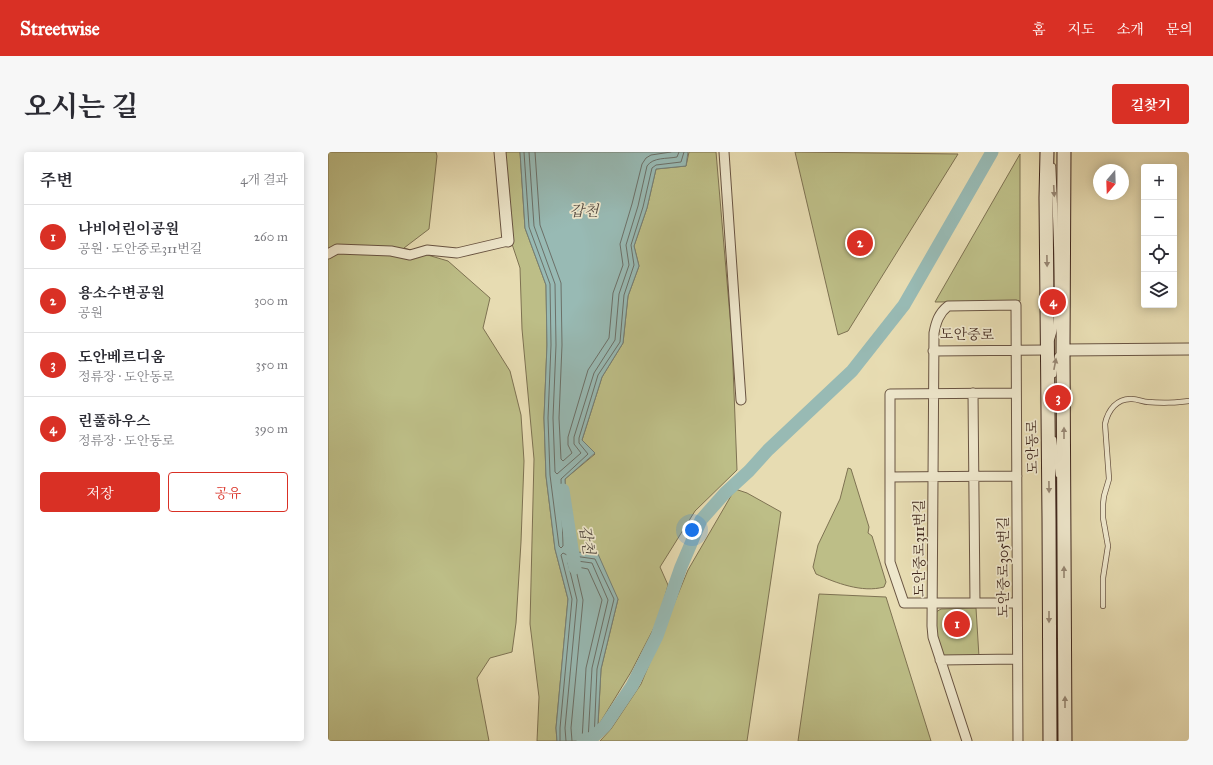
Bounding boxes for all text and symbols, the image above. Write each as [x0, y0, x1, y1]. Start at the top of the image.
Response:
text: Streetwise [20, 17, 100, 40]
text: 홈 [1032, 21, 1046, 38]
text: 지도 [1068, 21, 1095, 38]
text: 소개 [1117, 21, 1144, 38]
text: 문의 [1166, 21, 1193, 38]
button: 길찾기 [1112, 84, 1189, 124]
text: 오시는 길 [24, 89, 138, 124]
north arrow [1093, 164, 1129, 200]
map controls [1141, 164, 1177, 308]
button: + [1141, 164, 1177, 200]
text: 주변 [40, 170, 73, 191]
text: 4개 결과 [240, 172, 288, 188]
one-way arrow [1051, 185, 1057, 198]
button: − [1141, 200, 1177, 236]
water label: 갑천 [570, 202, 600, 220]
text: 나비어린이공원 [78, 220, 179, 238]
pin: 2 [847, 228, 873, 258]
text: 1 [50, 229, 56, 245]
text: 260 m [254, 229, 288, 245]
button: locate [1141, 236, 1177, 272]
text: 공원 · 도안중로311번길 [78, 241, 202, 257]
one-way arrow [1044, 255, 1050, 268]
button: layers [1141, 272, 1177, 308]
text: 용소수변공원 [78, 284, 165, 302]
pin: 4 [1040, 287, 1066, 317]
text: 2 [50, 293, 56, 309]
text: 300 m [254, 293, 288, 309]
text: 공원 [78, 305, 103, 321]
street label: 도안중로 [940, 326, 995, 343]
text: 도안베르디움 [78, 348, 165, 366]
text: 3 [50, 357, 56, 373]
text: 350 m [255, 357, 288, 373]
one-way arrow [1053, 358, 1059, 370]
text: 정류장 · 도안동로 [78, 369, 174, 385]
pin: 3 [1045, 383, 1071, 413]
text: 린풀하우스 [78, 412, 150, 430]
street label: 도안동로 [1024, 419, 1041, 474]
text: 4 [49, 421, 57, 437]
text: 390 m [255, 421, 288, 437]
one-way arrow [1061, 426, 1067, 439]
text: 정류장 · 도안동로 [78, 433, 174, 449]
button: 저장 [40, 472, 160, 512]
button: 공유 [168, 472, 288, 512]
one-way arrow [1046, 481, 1052, 494]
street label: 도안중로311번길 [911, 499, 928, 597]
street label: 도안중로305번길 [995, 516, 1012, 618]
your location [682, 520, 702, 540]
water label: 갑천 [576, 524, 598, 557]
one-way arrow [1061, 565, 1067, 578]
pin: 1 [944, 609, 970, 639]
one-way arrow [1046, 611, 1052, 624]
one-way arrow [1062, 695, 1068, 708]

